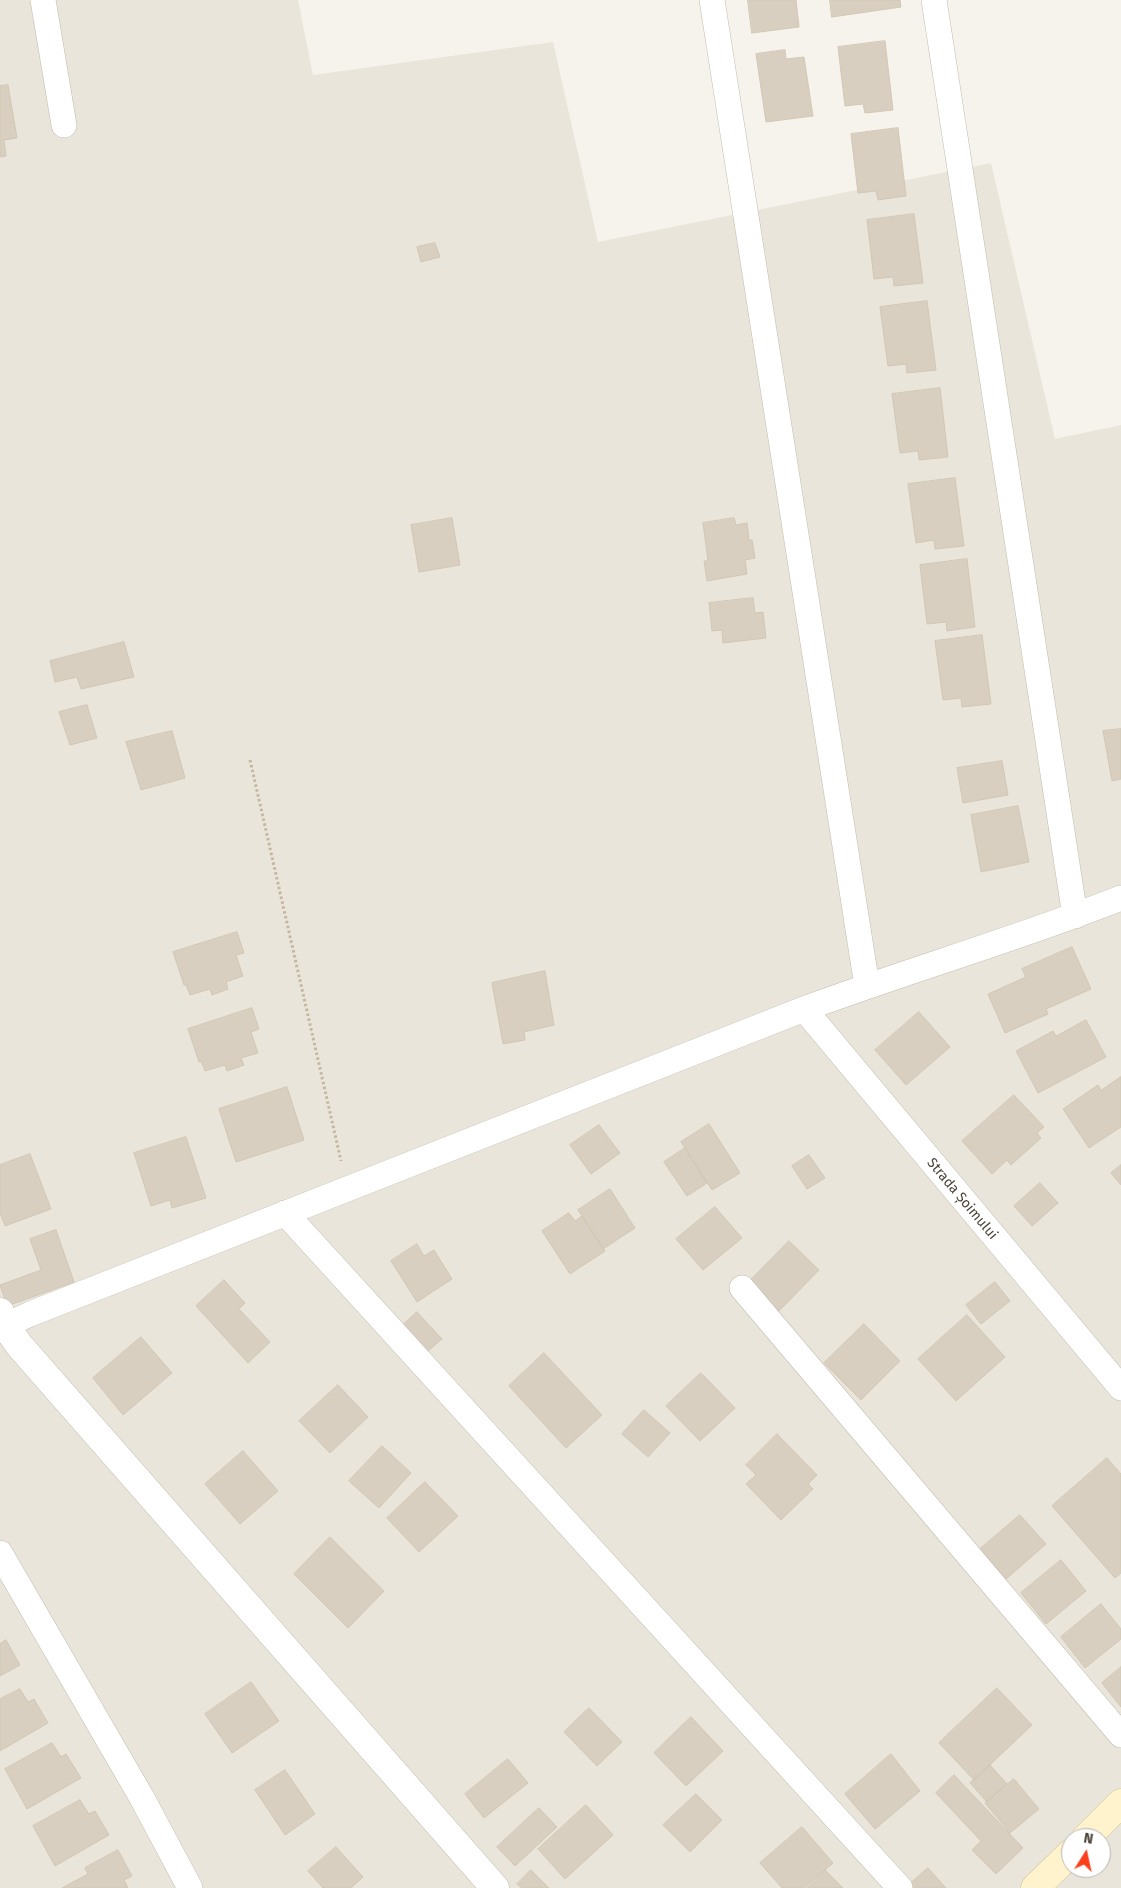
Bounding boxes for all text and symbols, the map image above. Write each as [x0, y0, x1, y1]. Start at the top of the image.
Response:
street label: Strada Șoimului [923, 1155, 1001, 1243]
north arrow [1061, 1828, 1111, 1878]
text: N [1082, 1830, 1095, 1848]

